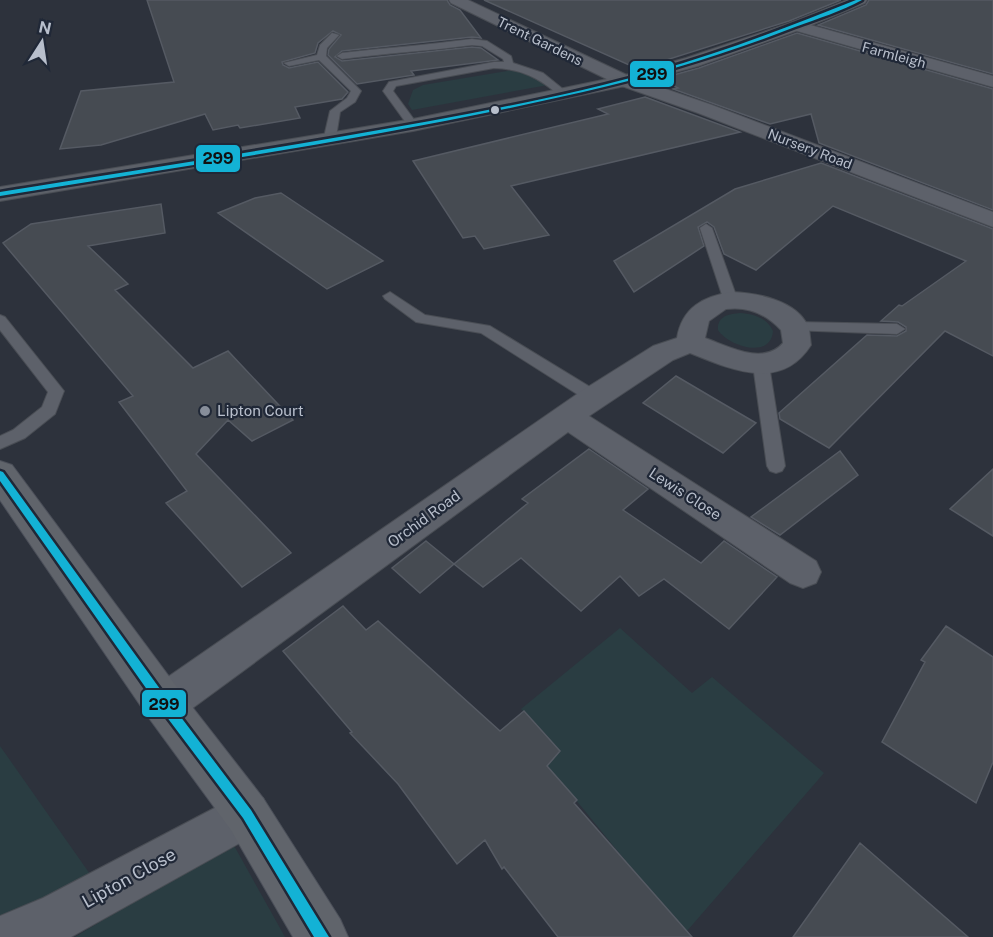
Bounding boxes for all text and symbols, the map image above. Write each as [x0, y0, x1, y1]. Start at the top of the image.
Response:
north arrow [12, 12, 72, 72]
street label: Trent Gardens [495, 14, 585, 68]
text: N [37, 17, 53, 38]
street label: Farmleigh [860, 39, 928, 71]
line badge: 299 [629, 60, 675, 88]
text: 299 [636, 65, 668, 84]
unlabelled marker [489, 104, 501, 116]
street label: Nursery Road [766, 126, 854, 172]
line badge: 299 [195, 144, 241, 173]
text: 299 [202, 149, 234, 168]
place label: Lipton Court [217, 402, 304, 419]
marker: Lipton Court [198, 404, 212, 418]
street label: Lewis Close [646, 464, 724, 523]
street label: Orchid Road [384, 487, 463, 551]
line badge: 299 [141, 689, 187, 718]
text: 299 [148, 695, 180, 714]
street label: Lipton Close [78, 843, 179, 912]

